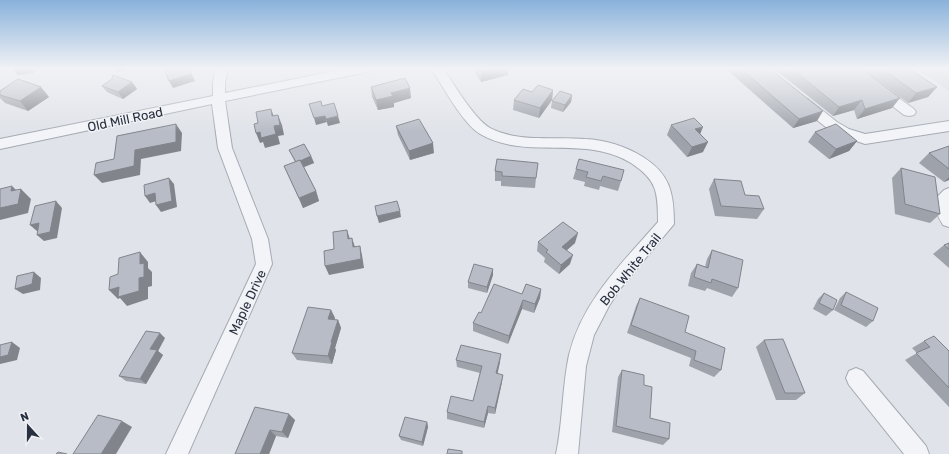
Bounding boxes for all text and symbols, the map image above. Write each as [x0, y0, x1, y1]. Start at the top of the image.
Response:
street label: Old Mill Road [86, 104, 164, 135]
street label: Bob White Trail [597, 230, 664, 308]
street label: Maple Drive [226, 267, 269, 337]
north arrow [8, 406, 48, 446]
text: N [19, 410, 31, 425]

